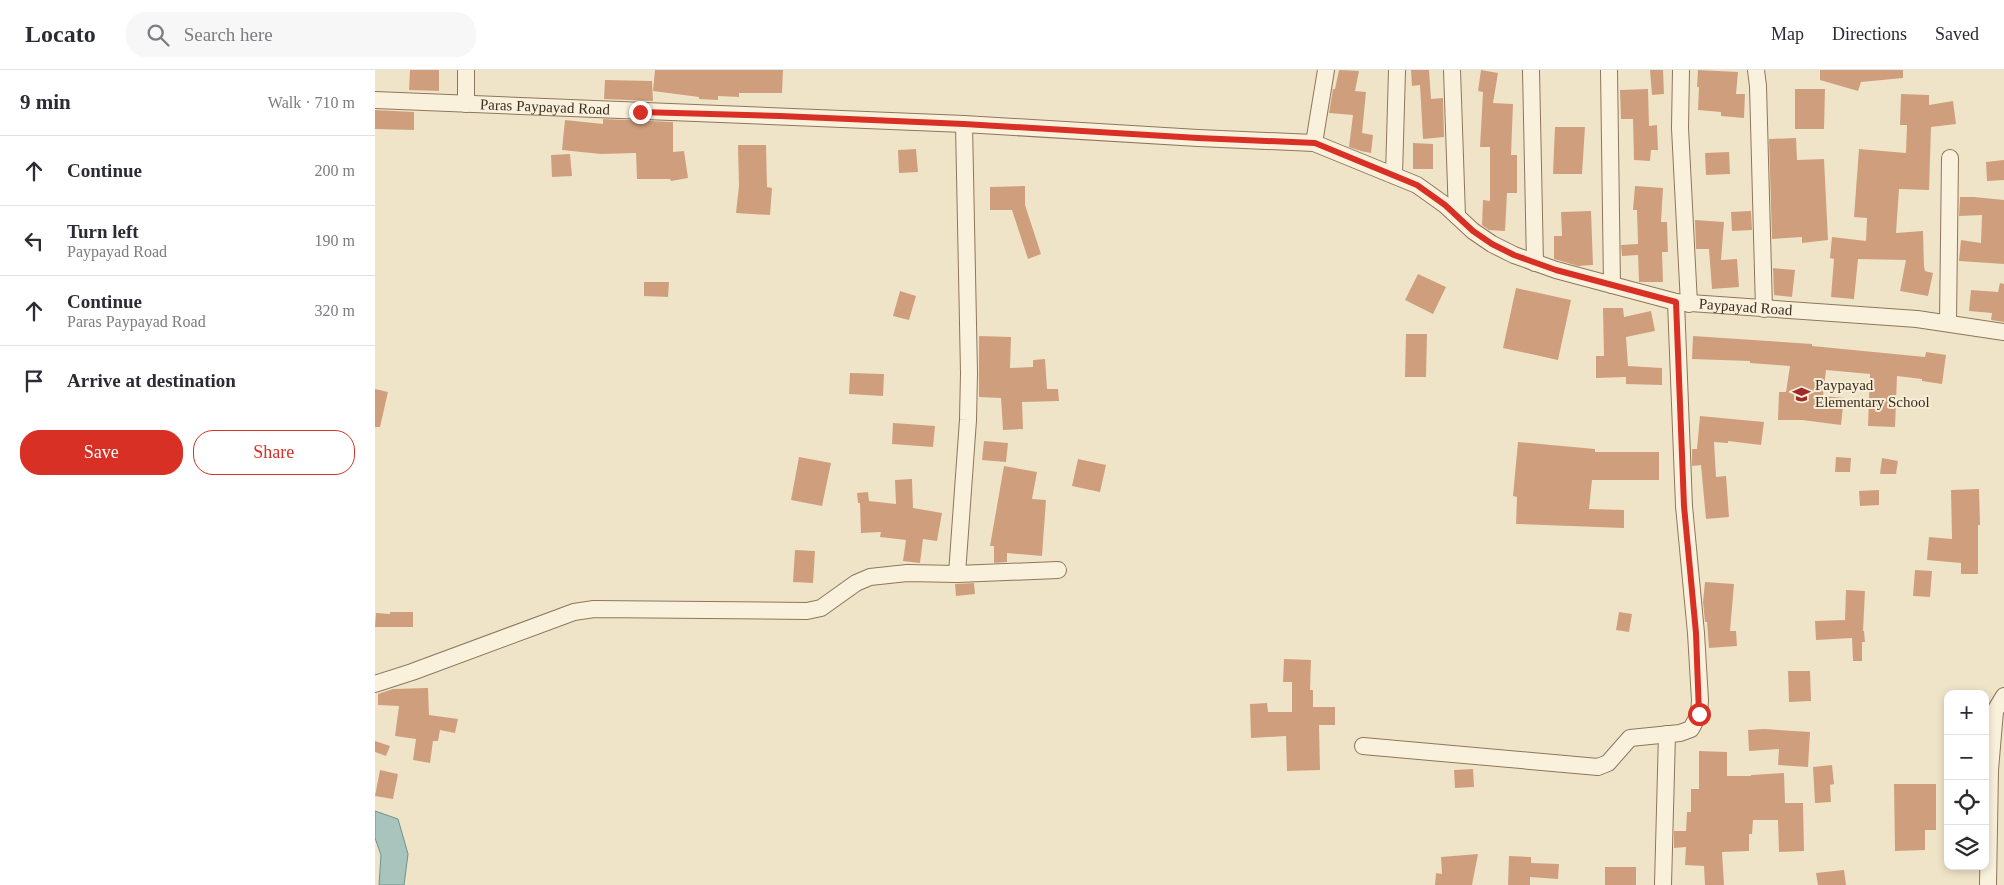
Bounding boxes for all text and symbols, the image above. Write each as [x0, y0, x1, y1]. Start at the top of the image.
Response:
search box [126, 12, 476, 57]
text: Locato [25, 21, 96, 47]
icon: search [144, 21, 172, 49]
text: Search here [184, 24, 273, 45]
text: Map [1771, 24, 1804, 44]
text: Directions [1832, 24, 1907, 44]
text: Saved [1935, 24, 1979, 44]
text: 9 min [20, 90, 71, 114]
text: Walk · 710 m [268, 94, 355, 111]
street label: Paras Paypayad Road [480, 96, 611, 118]
route end [629, 101, 652, 124]
icon: ahead [20, 157, 48, 185]
text: Continue [67, 160, 142, 181]
text: 200 m [315, 162, 355, 179]
text: Turn left [67, 221, 139, 242]
icon: left [20, 227, 48, 255]
text: 190 m [315, 232, 355, 249]
text: Paypayad Road [67, 243, 167, 260]
text: Continue [67, 291, 142, 312]
street label: Paypayad Road [1698, 296, 1793, 318]
icon: ahead [20, 297, 48, 325]
text: 320 m [315, 302, 355, 319]
text: Paras Paypayad Road [67, 313, 206, 330]
icon: arrive [20, 367, 48, 395]
text: Arrive at destination [67, 370, 236, 391]
place label: Paypayad Elementary School [1815, 377, 1930, 410]
school or university icon: Paypayad Elementary School [1791, 384, 1811, 404]
button: Save [20, 430, 183, 475]
button: Share [193, 430, 355, 475]
map controls [1944, 690, 1989, 870]
button: + [1944, 690, 1989, 735]
route start [1688, 703, 1711, 726]
button: − [1944, 735, 1989, 780]
button: locate [1944, 780, 1989, 825]
button: layers [1944, 825, 1989, 870]

